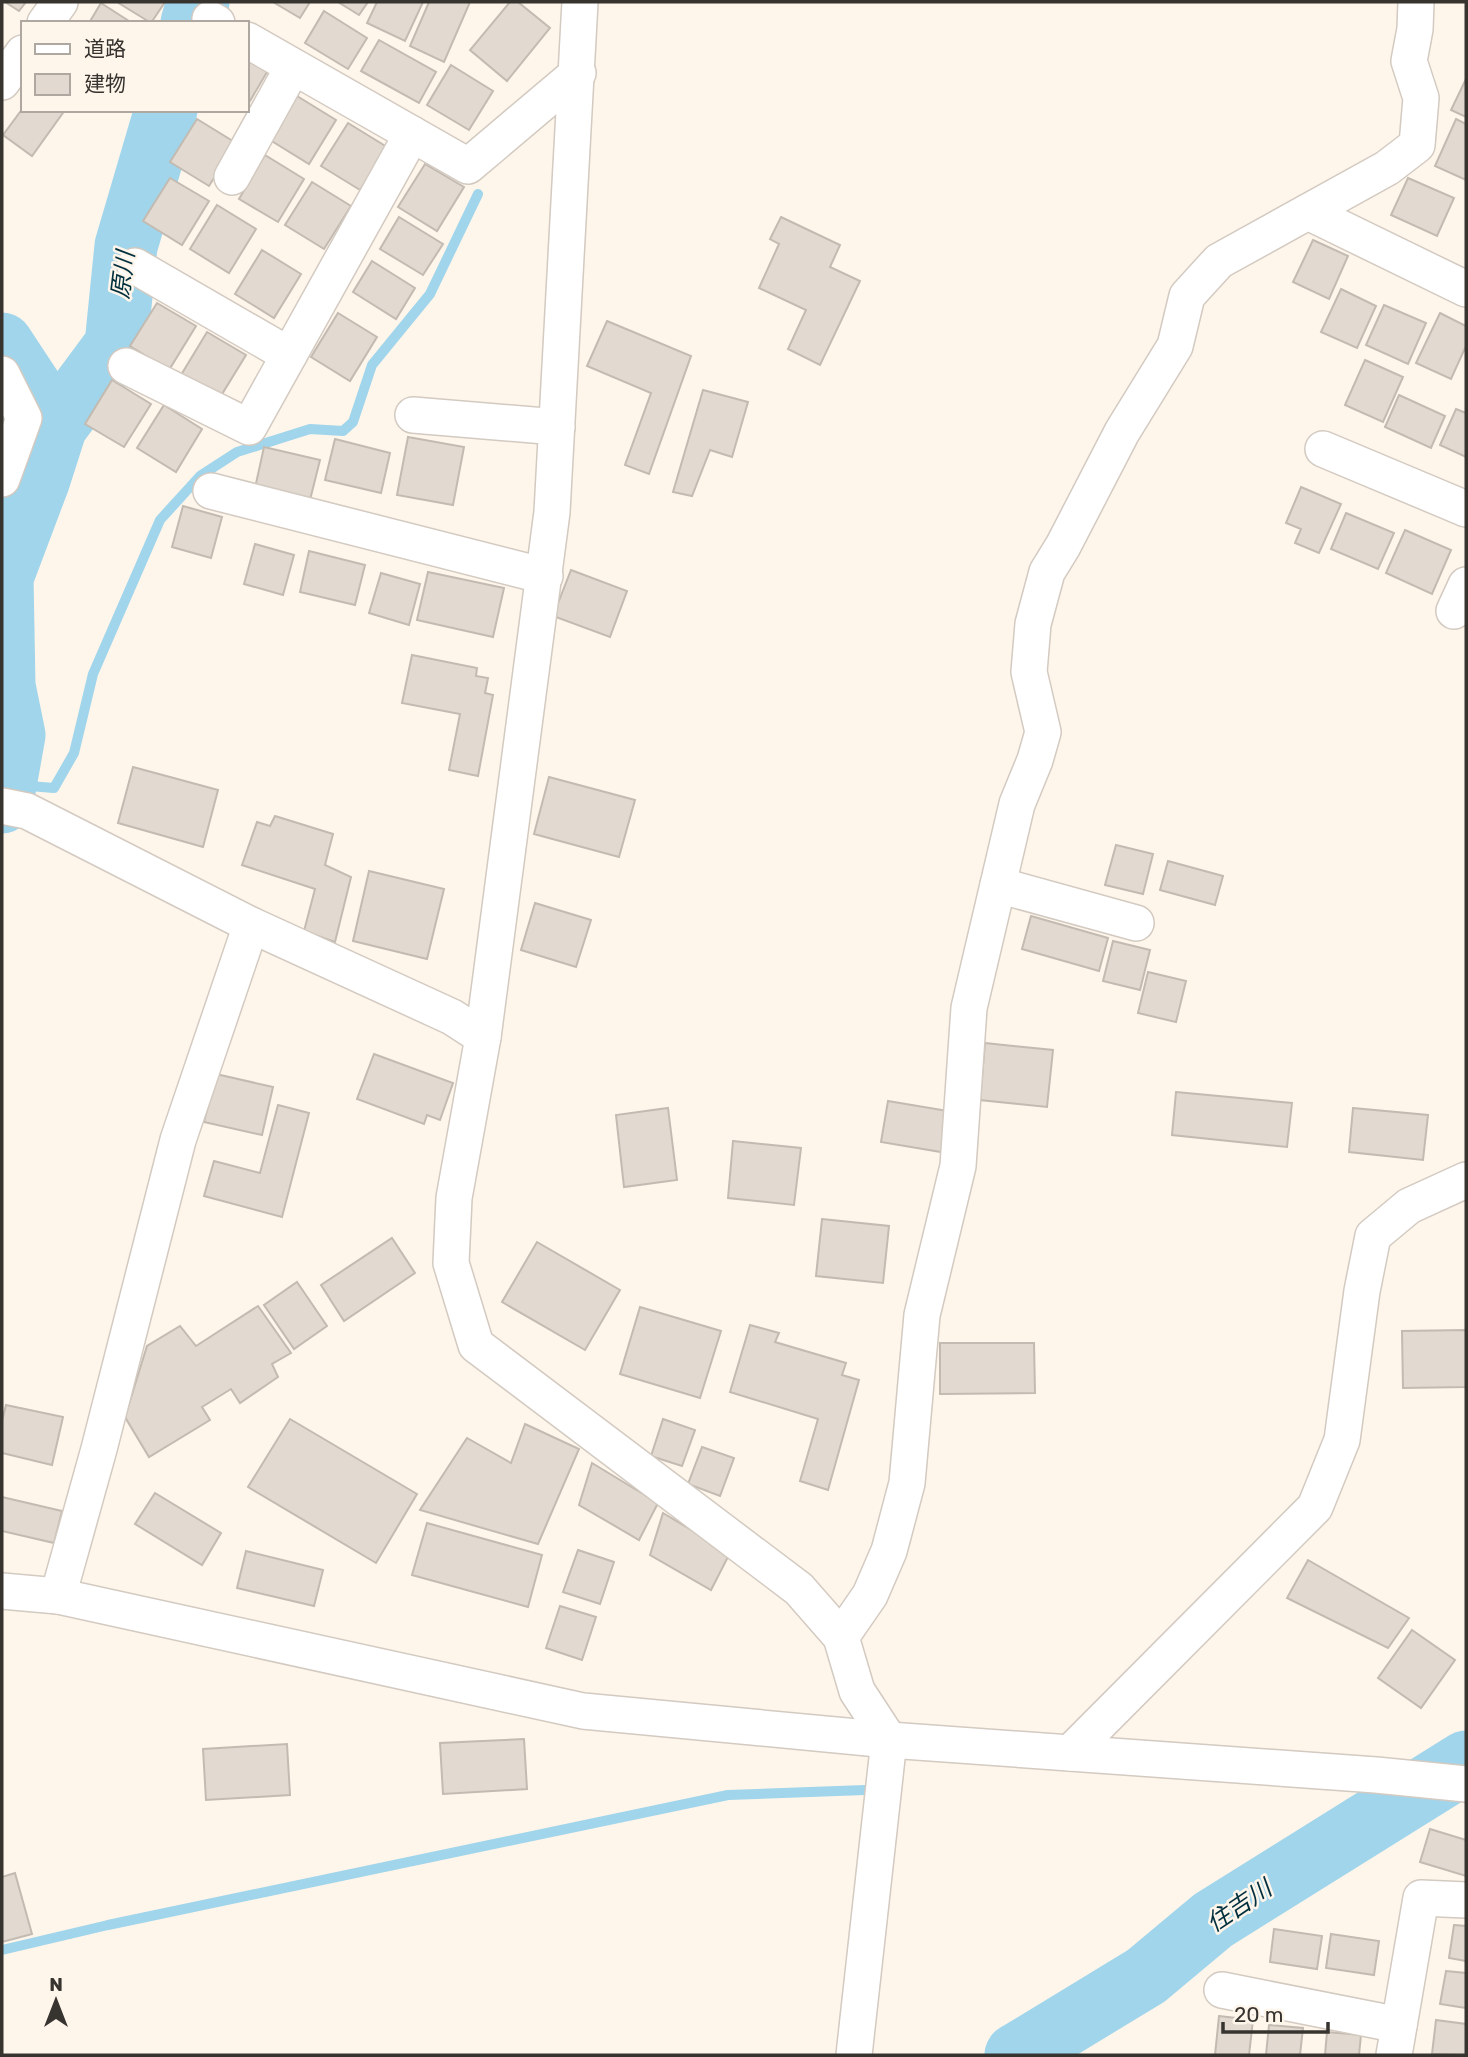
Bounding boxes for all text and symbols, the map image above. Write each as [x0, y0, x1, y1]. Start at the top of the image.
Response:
legend [21, 21, 248, 112]
text: 道路 [84, 36, 126, 61]
text: 建物 [84, 71, 126, 96]
water label: 原川 [106, 246, 140, 301]
water label: 住吉川 [1201, 1873, 1279, 1938]
north arrow [21, 1966, 91, 2036]
text: N [49, 1973, 63, 1996]
scale bar [1223, 1990, 1328, 2034]
text: 20 m [1234, 2002, 1283, 2027]

